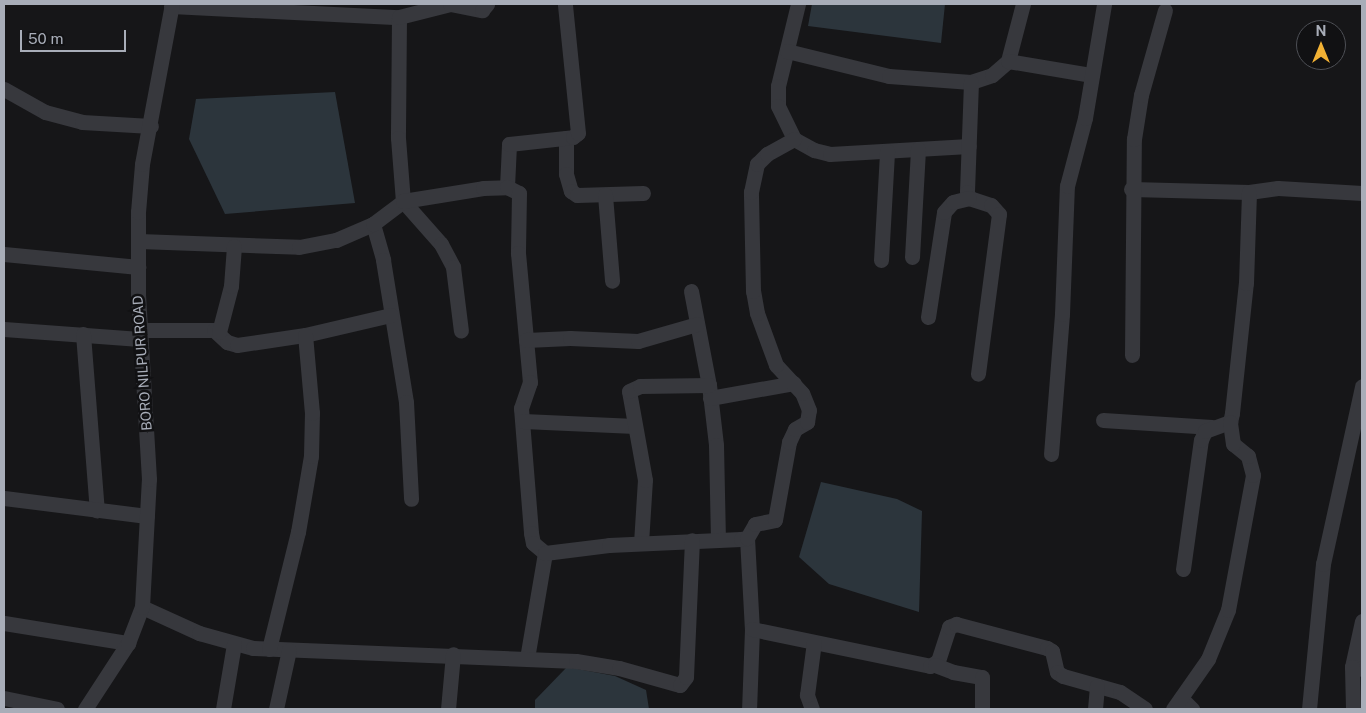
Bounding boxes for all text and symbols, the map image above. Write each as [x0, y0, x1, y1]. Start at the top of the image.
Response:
scale bar [22, 20, 129, 52]
north arrow [1296, 20, 1346, 70]
text: N [1316, 23, 1326, 39]
text: 50 m [28, 30, 63, 47]
street label: BORO NILPUR ROAD [129, 295, 155, 431]

